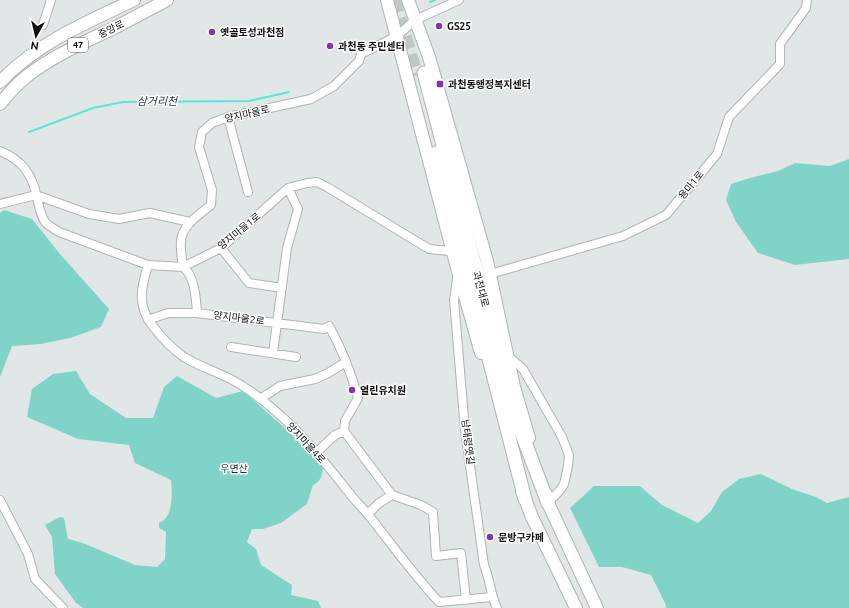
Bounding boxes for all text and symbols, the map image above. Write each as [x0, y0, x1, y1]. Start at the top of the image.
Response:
north arrow [16, 16, 56, 56]
street label: 중앙로 [96, 18, 126, 40]
marker: GS25 [434, 21, 444, 31]
place label: GS25 [447, 21, 471, 32]
place label: 옛골토성과천점 [220, 26, 284, 38]
marker: 옛골토성과천점 [207, 27, 217, 37]
road number: 47 [68, 38, 88, 52]
text: N [30, 39, 40, 52]
place label: 과천동 주민센터 [338, 40, 405, 52]
marker: 과천동 주민센터 [325, 41, 335, 51]
place label: 과천동행정복지센터 [448, 78, 531, 90]
marker: 과천동행정복지센터 [435, 79, 445, 89]
water label: 삼거리천 [137, 95, 179, 107]
street label: 양지마을로 [223, 103, 271, 125]
street label: 용마1로 [676, 169, 706, 201]
street label: 양지마을1로 [215, 210, 263, 252]
street label: 과천대로 [471, 270, 491, 308]
street label: 양지마을2로 [213, 309, 265, 327]
marker: 열린유치원 [347, 385, 357, 395]
place label: 열린유치원 [360, 385, 406, 396]
street label: 남태령옛길 [460, 419, 476, 465]
street label: 양지마을4로 [284, 420, 328, 466]
park label: 우면산 [220, 463, 248, 474]
marker: 문방구카페 [485, 532, 495, 542]
place label: 문방구카페 [498, 532, 544, 543]

